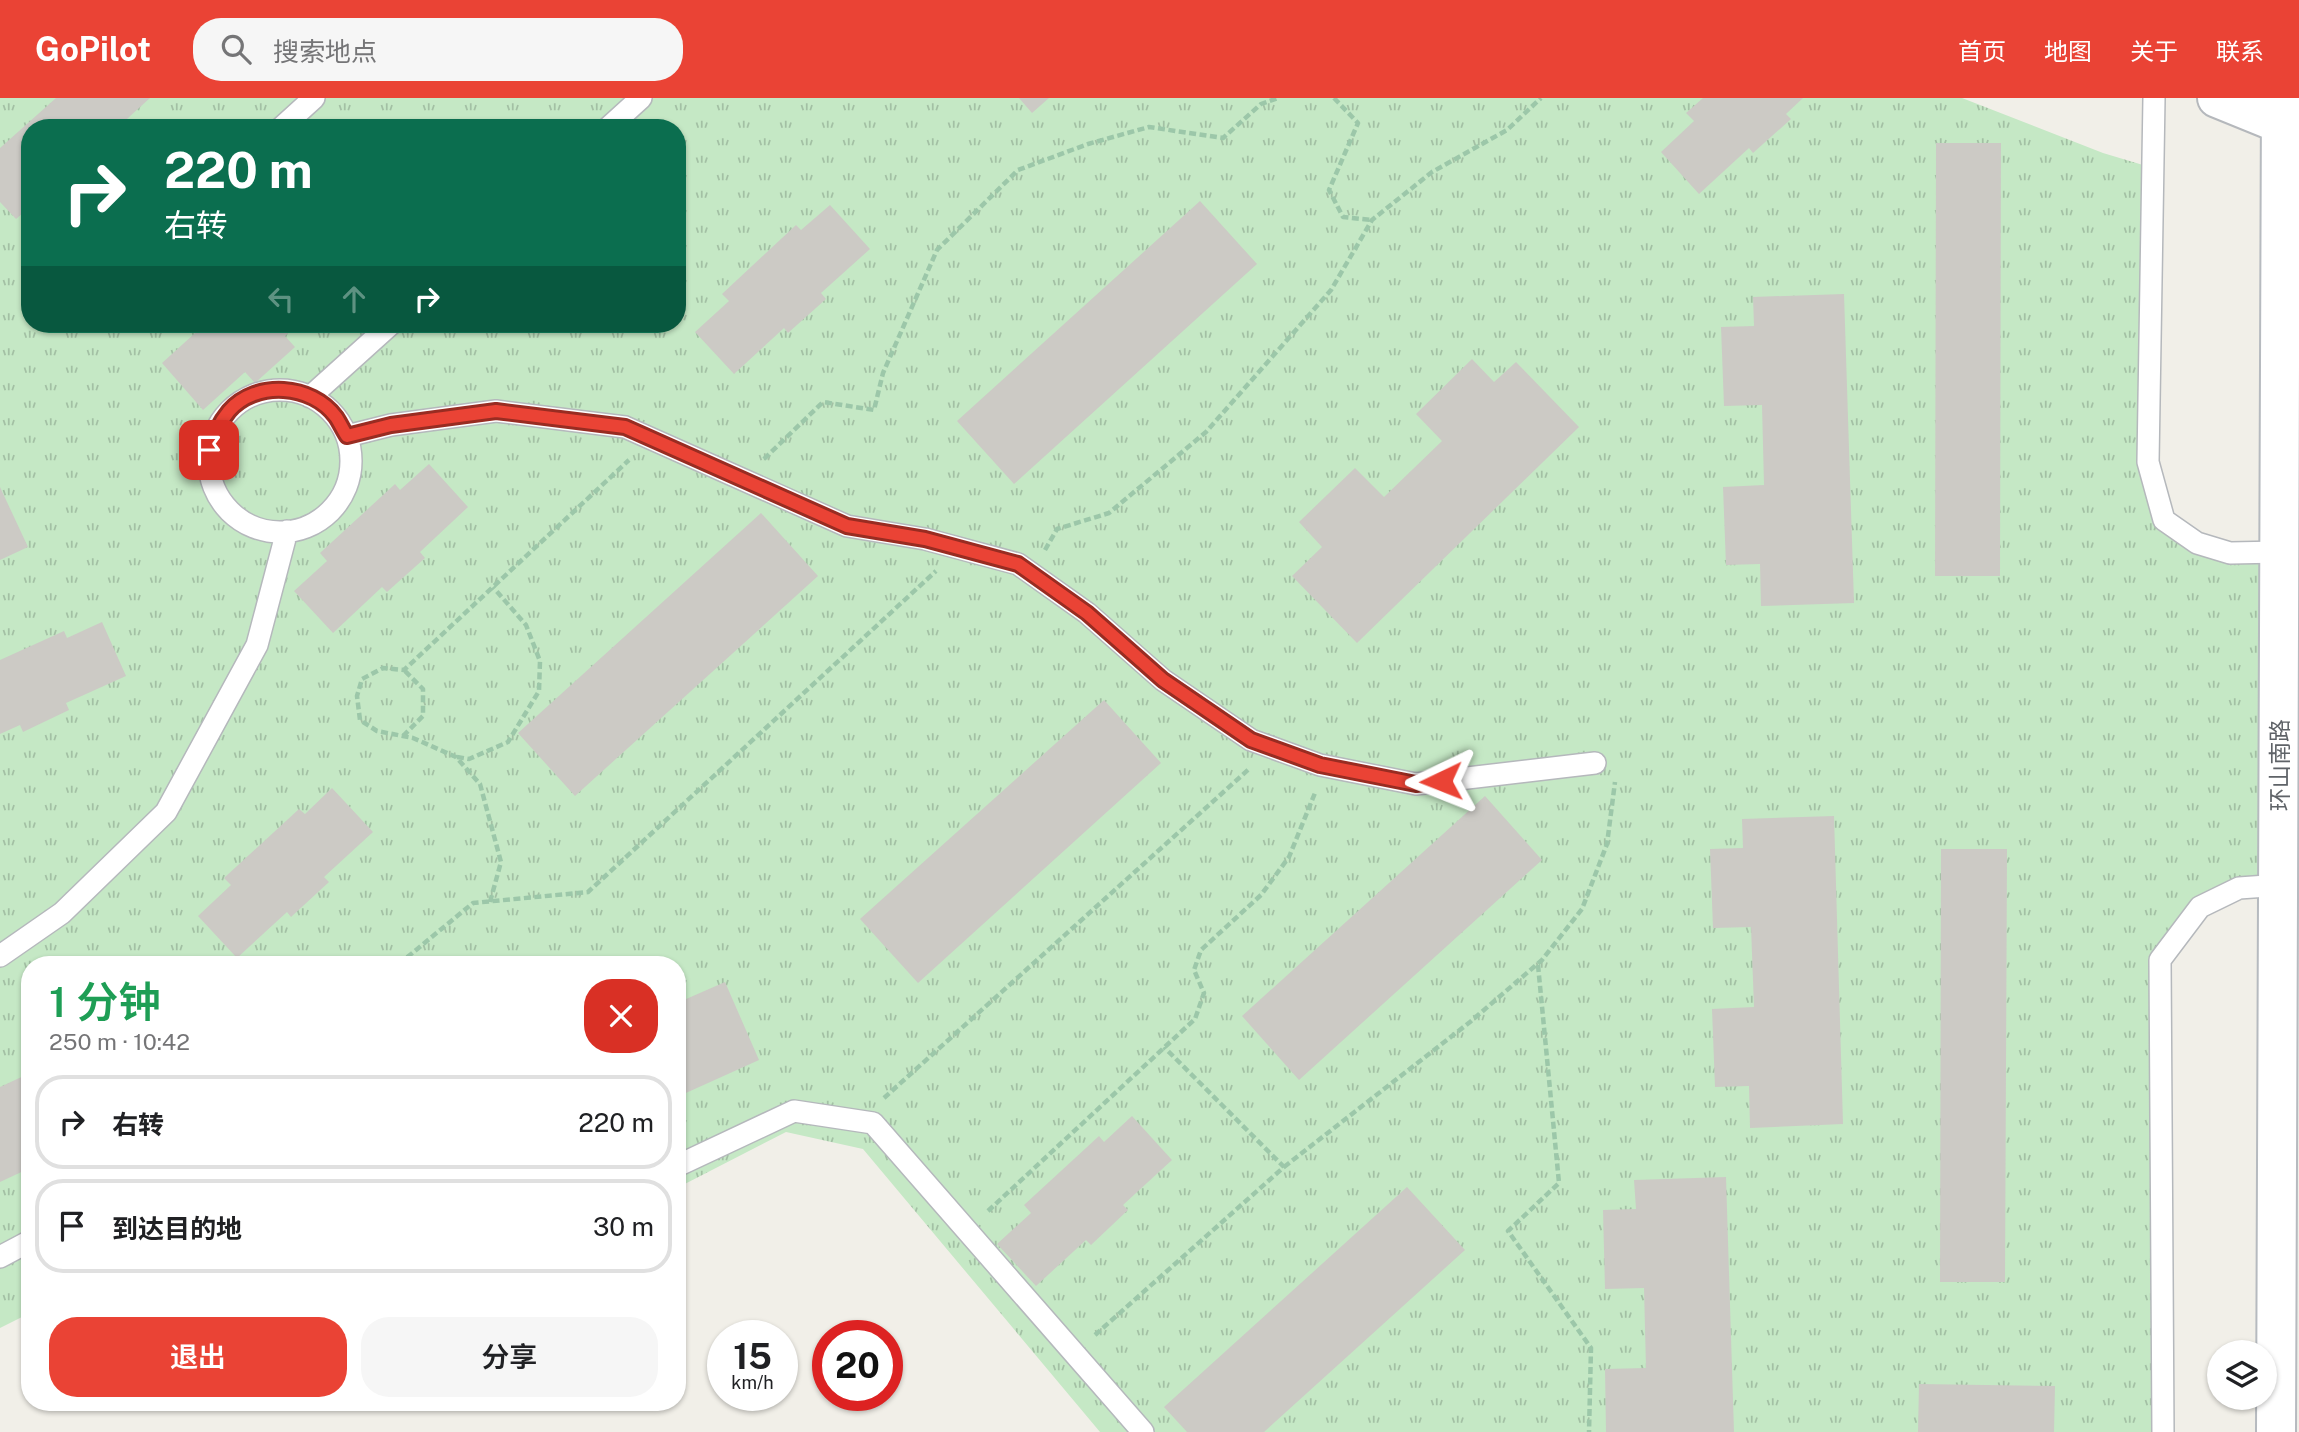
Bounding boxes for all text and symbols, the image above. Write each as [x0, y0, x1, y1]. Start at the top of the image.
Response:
search box [193, 18, 683, 81]
text: GoPilot [35, 30, 151, 68]
icon: search [217, 30, 255, 68]
text: 搜索地点 [273, 36, 377, 67]
text: 首页 [1958, 37, 2006, 65]
text: 地图 [2044, 37, 2092, 65]
text: 关于 [2130, 37, 2178, 65]
text: 联系 [2216, 37, 2264, 65]
text: 220 m [164, 141, 313, 199]
icon: right [49, 147, 140, 238]
text: 右转 [164, 207, 228, 244]
icon: left [262, 280, 300, 318]
icon: ahead [335, 280, 373, 318]
icon: right [408, 280, 446, 318]
pin [179, 420, 239, 480]
icon: arrive [190, 431, 228, 469]
street label: 环山南路 [2266, 719, 2293, 811]
position arrow [1404, 744, 1478, 818]
text: 1 分钟 [49, 977, 160, 1026]
button: close [584, 979, 658, 1053]
text: 250 m · 10:42 [49, 1028, 190, 1055]
icon: right [53, 1103, 91, 1141]
text: 220 m [578, 1107, 654, 1138]
text: 右转 [112, 1109, 164, 1140]
icon: arrive [53, 1207, 91, 1245]
text: 30 m [593, 1211, 654, 1242]
text: 到达目的地 [112, 1213, 242, 1244]
button: 退出 [49, 1317, 347, 1397]
button: 分享 [361, 1317, 658, 1397]
speed limit sign: 20 [812, 1320, 903, 1411]
text: 15 [733, 1336, 772, 1377]
map controls [2207, 1340, 2277, 1410]
button: layers [2207, 1340, 2277, 1410]
text: km/h [731, 1372, 774, 1393]

